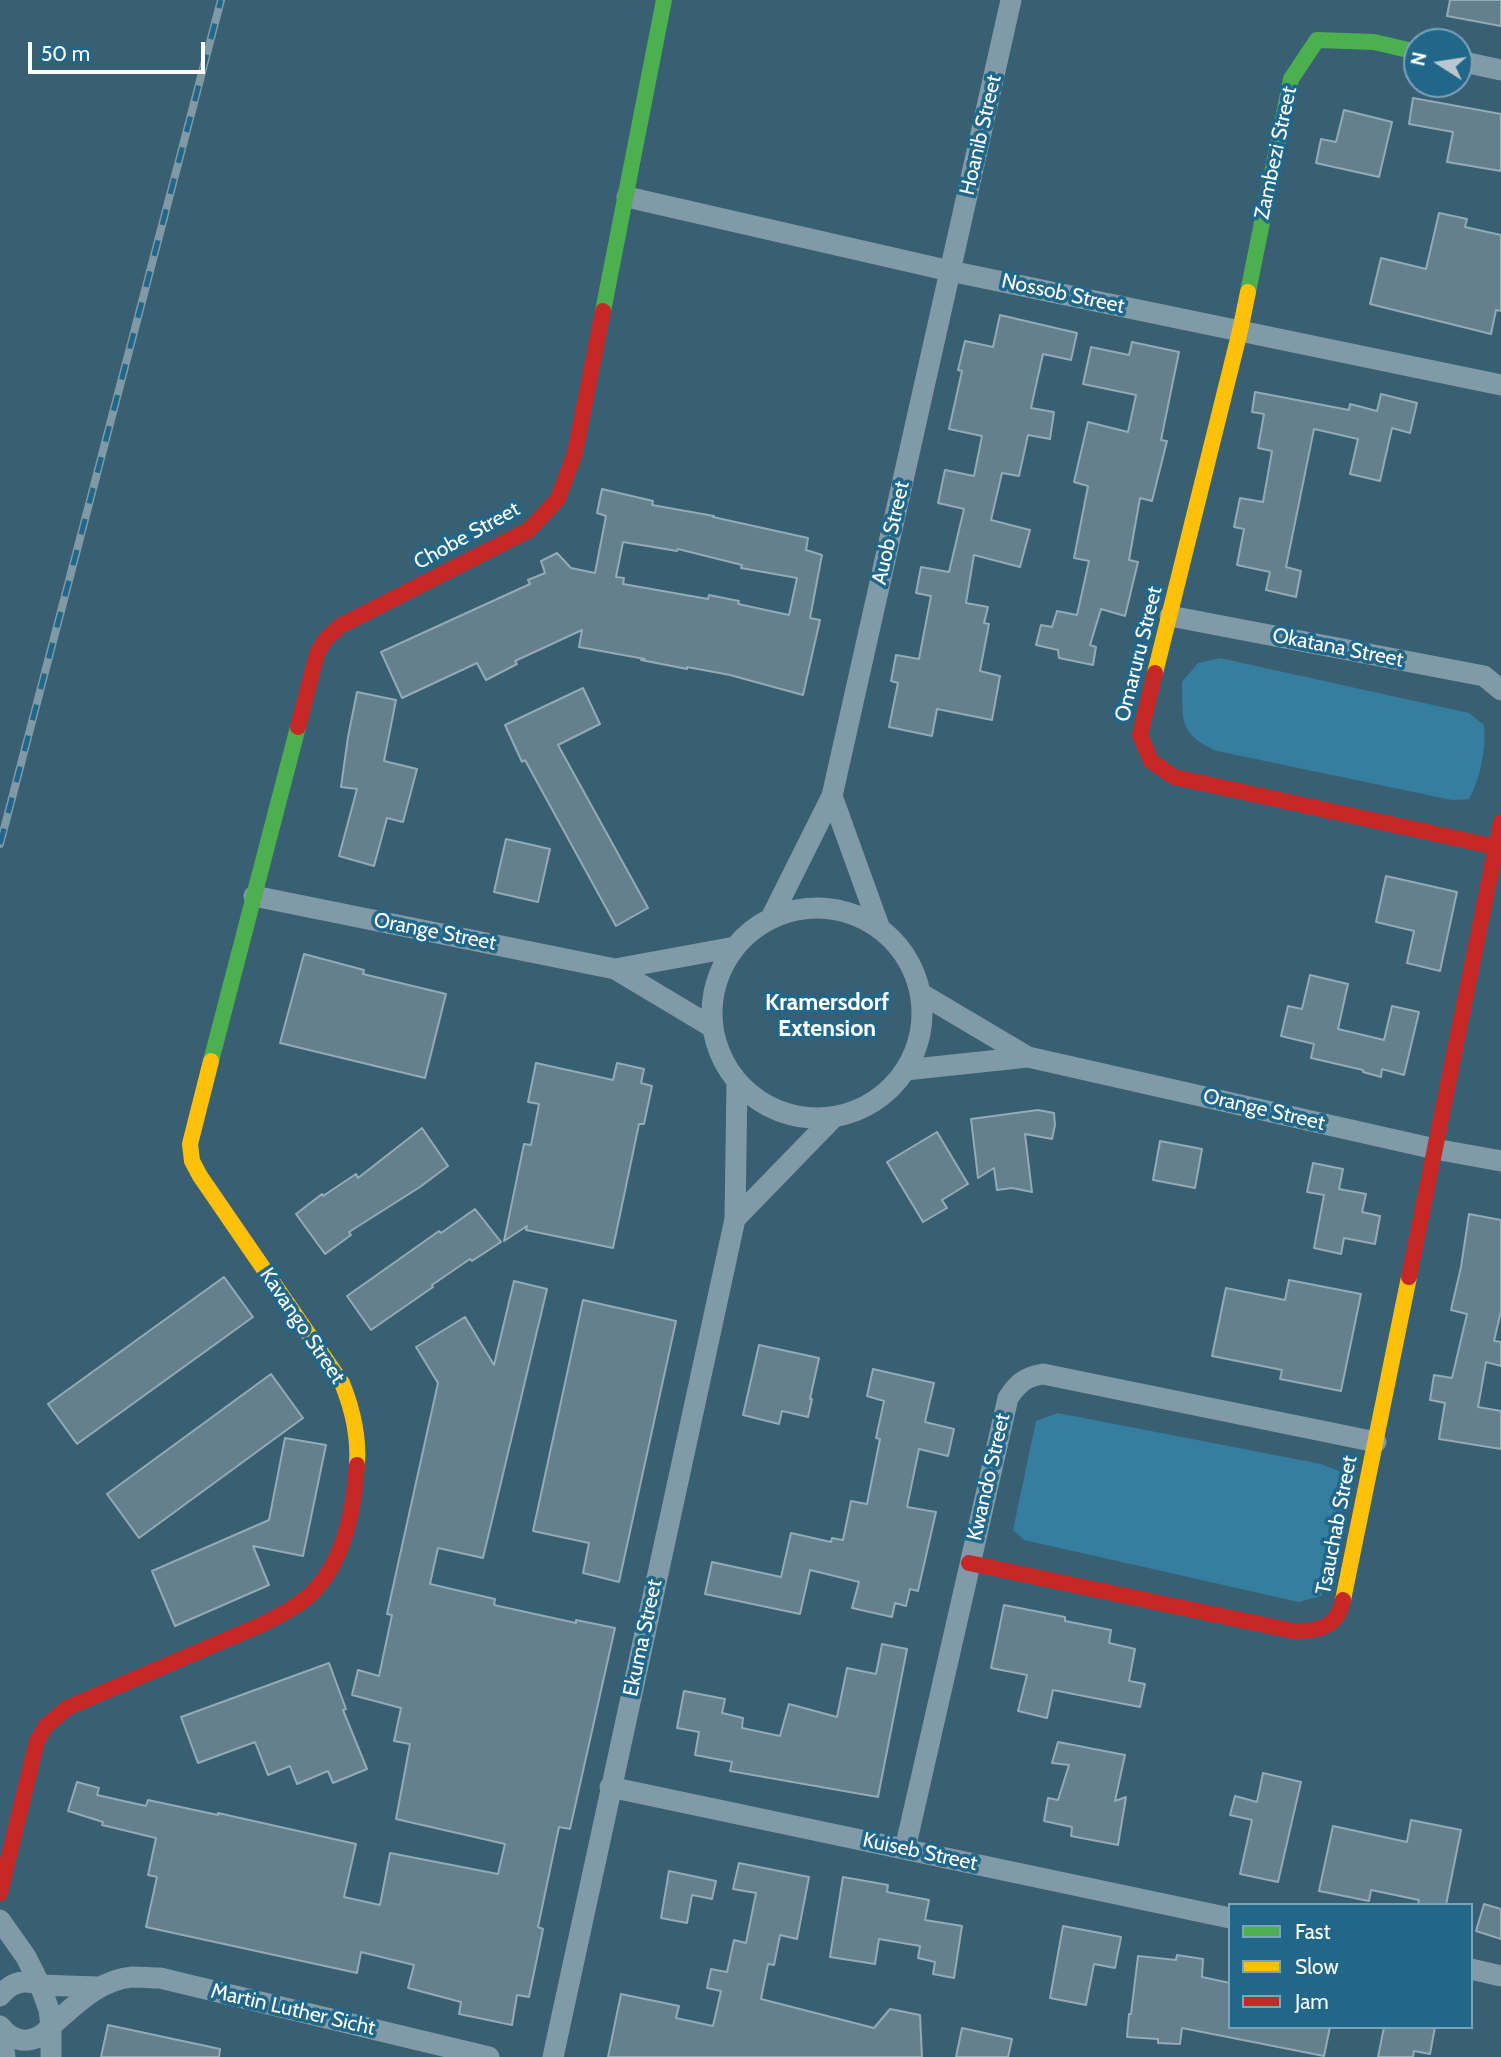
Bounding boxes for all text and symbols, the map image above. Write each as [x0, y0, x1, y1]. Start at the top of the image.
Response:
scale bar [32, 28, 208, 72]
north arrow [1403, 28, 1473, 98]
text: 50 m [41, 41, 90, 66]
text: N [1406, 50, 1432, 68]
street label: Hoanib Street [955, 72, 1007, 198]
street label: Zambezi Street [1250, 84, 1302, 222]
street label: Nossob Street [999, 269, 1127, 319]
street label: Auob Street [867, 479, 915, 587]
street label: Chobe Street [410, 497, 524, 575]
street label: Omaruru Street [1110, 584, 1168, 724]
street label: Okatana Street [1270, 623, 1406, 673]
street label: Orange Street [372, 908, 498, 956]
district label: Kramersdorf Extension [765, 989, 889, 1043]
street label: Orange Street [1201, 1084, 1327, 1136]
street label: Kavango Street [254, 1263, 350, 1389]
street label: Kwando Street [962, 1411, 1016, 1543]
street label: Tsauchab Street [1311, 1453, 1363, 1597]
street label: Ekuma Street [618, 1577, 668, 1699]
street label: Kuiseb Street [860, 1828, 980, 1876]
legend [1228, 1903, 1473, 2029]
text: Fast [1295, 1919, 1331, 1944]
text: Slow [1295, 1954, 1339, 1979]
street label: Martin Luther Sicht [208, 1979, 378, 2041]
text: Jam [1295, 1989, 1329, 2014]

